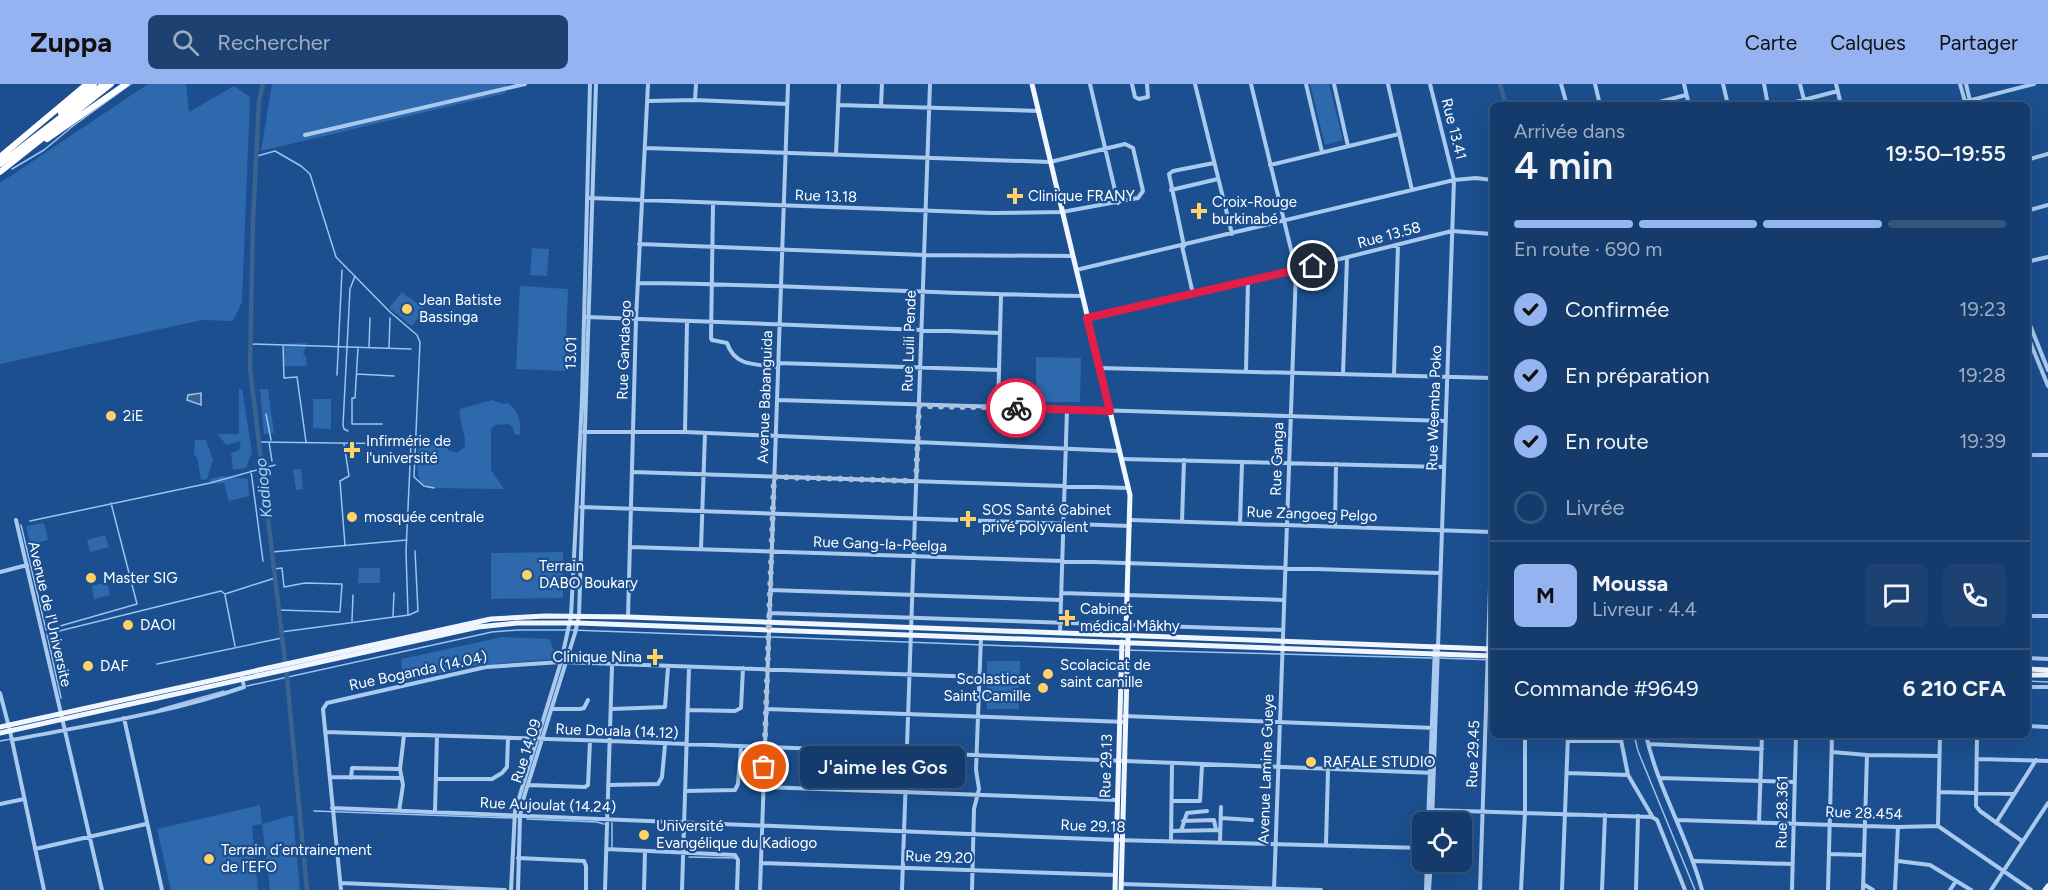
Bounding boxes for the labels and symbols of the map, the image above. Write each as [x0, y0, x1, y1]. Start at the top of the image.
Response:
street label: Rue 13.41 [1438, 96, 1470, 162]
street label: Rue 13.18 [794, 186, 858, 206]
marker: Clinique FRANY [1006, 187, 1024, 205]
place label: Clinique FRANY [1028, 187, 1135, 205]
place label: Croix-Rouge burkinabé [1212, 193, 1297, 228]
marker: Croix-Rouge burkinabé [1190, 202, 1208, 220]
street label: Rue 13.58 [1355, 218, 1423, 252]
pin [1287, 240, 1338, 291]
street label: Rue Luili Pende [898, 290, 920, 392]
place label: Jean Batiste Bassinga [419, 291, 501, 326]
street label: Rue Gandaogo [613, 300, 635, 400]
marker: Jean Batiste Bassinga [400, 302, 414, 316]
street label: Avenue Babanguida [754, 330, 776, 464]
street label: 13.01 [562, 336, 580, 370]
street label: Rue Weemba Poko [1423, 345, 1445, 471]
courier [986, 378, 1046, 438]
place label: 2iE [123, 407, 144, 425]
marker: 2iE [104, 409, 118, 423]
street label: Rue Ganga [1267, 422, 1287, 496]
place label: Infirmérie de l'université [366, 432, 451, 467]
marker: Infirmérie de l'université [343, 441, 361, 459]
water label: Kadiogo [251, 457, 276, 519]
place label: SOS Santé Cabinet privé polyvalent [982, 501, 1112, 536]
street label: Rue Zangoeg Pelgo [1246, 503, 1378, 525]
place label: mosquée centrale [364, 508, 484, 526]
marker: mosquée centrale [345, 510, 359, 524]
marker: SOS Santé Cabinet privé polyvalent [959, 510, 977, 528]
street label: Rue Gang-la-Peelga [813, 533, 947, 555]
street label: Avenue de l'Universite [24, 539, 76, 689]
place label: Terrain DABO Boukary [539, 557, 638, 592]
marker: Terrain DABO Boukary [520, 568, 534, 582]
place label: Master SIG [103, 569, 178, 587]
marker: Master SIG [84, 571, 98, 585]
place label: Cabinet médical Mâkhy [1080, 600, 1180, 635]
marker: Cabinet médical Mâkhy [1058, 609, 1076, 627]
place label: DAOI [140, 616, 176, 634]
marker: DAOI [121, 618, 135, 632]
street label: Rue Boganda (14.04) [347, 648, 489, 694]
place label: Clinique Nina [553, 648, 642, 666]
marker: Clinique Nina [646, 648, 664, 666]
place label: Scolacicat de saint camille [1060, 656, 1151, 691]
place label: DAF [100, 657, 129, 675]
marker: DAF [81, 659, 95, 673]
marker: Scolacicat de saint camille [1041, 667, 1055, 681]
place label: Scolasticat Saint Camille [943, 670, 1031, 705]
marker: Scolasticat Saint Camille [1036, 681, 1050, 695]
street label: Avenue Lamine Gueye [1254, 694, 1278, 844]
street label: Rue 14.09 [507, 717, 545, 785]
street label: Rue Douala (14.12) [555, 720, 679, 742]
street label: Rue 29.45 [1463, 720, 1483, 788]
street label: Rue 29.13 [1096, 734, 1116, 798]
pin [738, 741, 789, 792]
callout: J'aime les Gos [800, 746, 965, 788]
place label: RAFALE STUDIO [1323, 753, 1435, 771]
marker: RAFALE STUDIO [1304, 755, 1318, 769]
street label: Rue 28.361 [1772, 775, 1792, 849]
street label: Rue Aujoulat (14.24) [479, 794, 617, 816]
street label: Rue 28.454 [1825, 803, 1903, 823]
street label: Rue 29.18 [1060, 816, 1126, 836]
place label: Université Evangélique du Kadiogo [656, 817, 818, 852]
marker: Université Evangélique du Kadiogo [637, 828, 651, 842]
place label: Terrain d´entrainement de l´EFO [221, 841, 372, 876]
street label: Rue 29.20 [905, 847, 973, 867]
marker: Terrain d´entrainement de l´EFO [202, 852, 216, 866]

